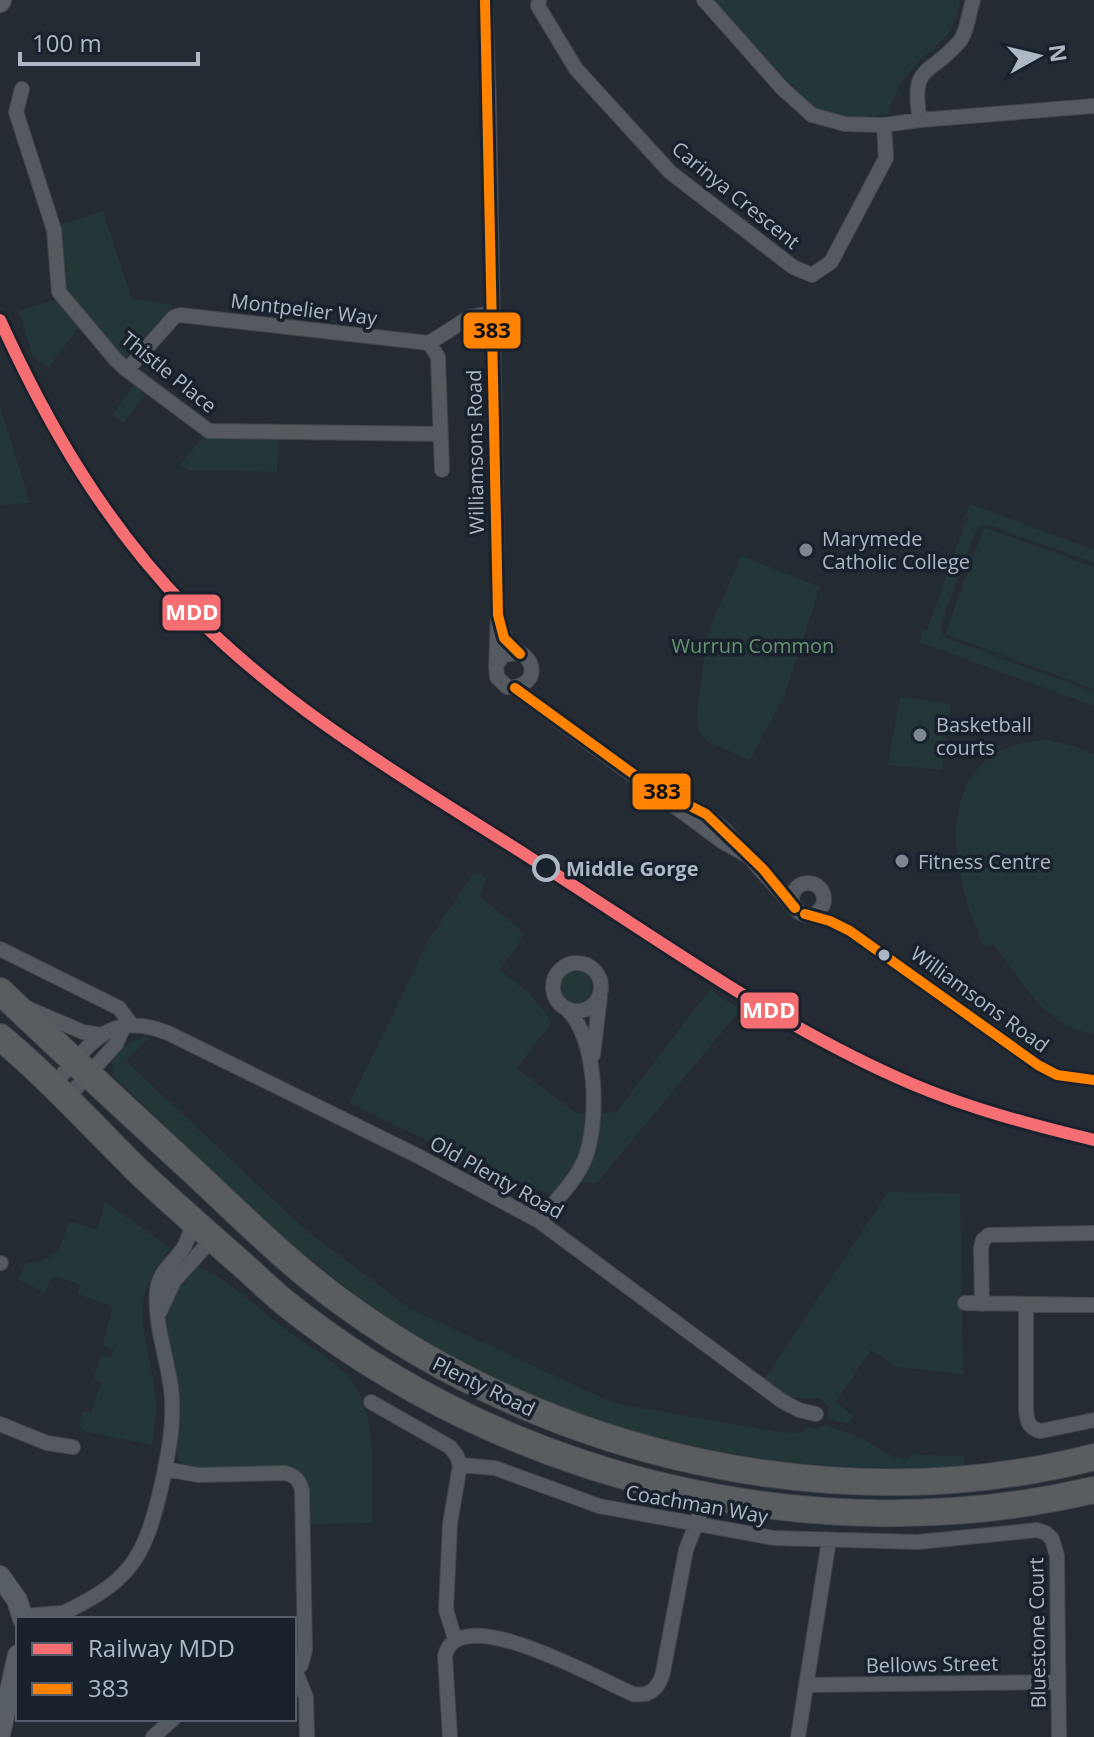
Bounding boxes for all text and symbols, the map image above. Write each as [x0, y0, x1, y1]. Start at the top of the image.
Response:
scale bar [20, 16, 198, 66]
north arrow [998, 16, 1078, 96]
text: 100 m [32, 26, 102, 59]
text: N [1043, 42, 1075, 64]
street label: Carinya Crescent [666, 135, 806, 255]
street label: Montpelier Way [229, 287, 380, 331]
line badge: 383 [462, 311, 522, 350]
text: 383 [473, 314, 511, 344]
street label: Thistle Place [116, 325, 222, 419]
street label: Williamsons Road [460, 369, 490, 535]
place label: Marymede Catholic College [822, 525, 970, 575]
marker: Marymede Catholic College [797, 541, 815, 559]
line badge: MDD [161, 593, 222, 632]
text: MDD [165, 596, 219, 626]
park label: Wurrun Common [672, 632, 834, 659]
place label: Basketball courts [936, 711, 1032, 761]
marker: Basketball courts [911, 726, 929, 744]
line badge: 383 [631, 772, 692, 811]
text: 383 [643, 775, 681, 805]
place label: Fitness Centre [918, 848, 1051, 875]
marker: Fitness Centre [893, 852, 911, 870]
marker: Middle Gorge [533, 855, 559, 881]
place label: Middle Gorge [566, 855, 698, 882]
street label: Williamsons Road [905, 940, 1055, 1058]
unlabelled marker [876, 947, 892, 963]
line badge: MDD [739, 991, 800, 1030]
text: MDD [742, 994, 796, 1024]
street label: Old Plenty Road [425, 1129, 569, 1225]
street label: Plenty Road [428, 1350, 540, 1422]
street label: Coachman Way [624, 1478, 771, 1530]
street label: Bluestone Court [1022, 1557, 1052, 1709]
legend [16, 1617, 296, 1721]
text: Railway MDD [88, 1631, 235, 1664]
street label: Bellows Street [866, 1649, 998, 1679]
text: 383 [88, 1671, 129, 1704]

